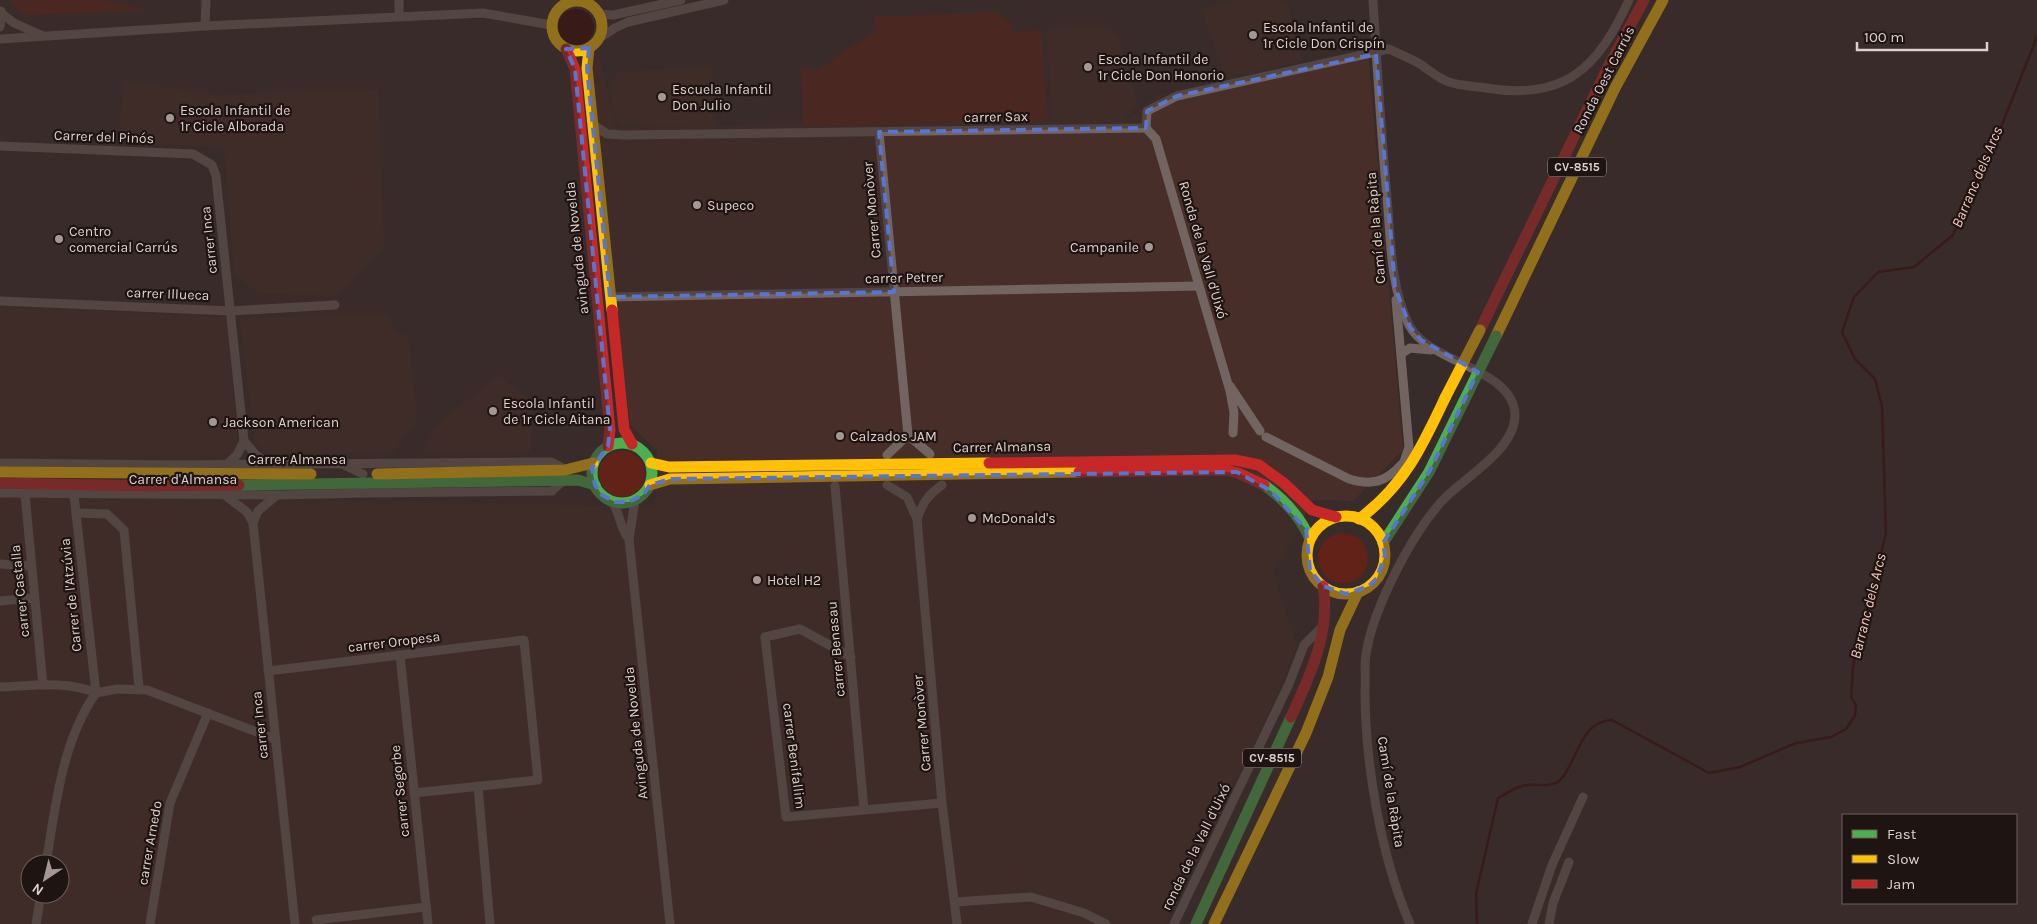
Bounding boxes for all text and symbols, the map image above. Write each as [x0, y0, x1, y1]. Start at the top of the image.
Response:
place label: Escola Infantil de 1r Cicle Don Crispín [1263, 19, 1385, 52]
scale bar [1857, 20, 1987, 52]
street label: Ronda Oest Carrús [1570, 23, 1638, 137]
text: 100 m [1864, 28, 1904, 46]
marker: Escola Infantil de 1r Cicle Don Crispín [1247, 29, 1259, 41]
place label: Escola Infantil de 1r Cicle Don Honorio [1098, 51, 1224, 84]
marker: Escola Infantil de 1r Cicle Don Honorio [1082, 61, 1094, 73]
place label: Escuela Infantil Don Julio [672, 81, 772, 114]
marker: Escuela Infantil Don Julio [656, 91, 668, 103]
place label: Escola Infantil de 1r Cicle Alborada [180, 102, 291, 135]
street label: carrer Sax [964, 108, 1028, 126]
marker: Escola Infantil de 1r Cicle Alborada [164, 112, 176, 124]
water label: Barranc dels Arcs [1948, 124, 2006, 230]
street label: Carrer del Pinós [54, 127, 154, 147]
road number: CV-8515 [1548, 158, 1606, 176]
street label: Carrer Monòver [859, 160, 885, 259]
street label: Camí de la Ràpita [1363, 171, 1389, 285]
street label: Ronda de la Vall d'Uixó [1175, 179, 1231, 321]
street label: avinguda de Novelda [562, 181, 592, 315]
place label: Supeco [707, 197, 754, 214]
marker: Supeco [691, 199, 703, 211]
street label: carrer Inca [197, 205, 221, 275]
place label: Centro comercial Carrús [69, 223, 178, 256]
marker: Centro comercial Carrús [53, 233, 65, 245]
place label: Campanile [1070, 239, 1139, 256]
marker: Campanile [1143, 241, 1155, 253]
street label: carrer Petrer [865, 269, 944, 287]
street label: carrer Illueca [126, 284, 210, 304]
place label: Escola Infantil de 1r Cicle Aitana [503, 395, 611, 428]
marker: Escola Infantil de 1r Cicle Aitana [487, 405, 499, 417]
place label: Jackson American [223, 414, 339, 431]
marker: Jackson American [207, 416, 219, 428]
place label: Calzados JAM [850, 428, 937, 445]
marker: Calzados JAM [834, 430, 846, 442]
street label: Carrer Almansa [953, 438, 1051, 456]
street label: Carrer Almansa [248, 451, 346, 468]
street label: Carrer d'Almansa [129, 471, 237, 488]
place label: McDonald's [982, 510, 1056, 527]
marker: McDonald's [966, 512, 978, 524]
street label: Carrer de l'Atzúvia [57, 537, 85, 653]
street label: carrer Castalla [7, 544, 33, 638]
water label: Barranc dels Arcs [1846, 551, 1890, 661]
place label: Hotel H2 [767, 572, 821, 589]
marker: Hotel H2 [751, 574, 763, 586]
street label: carrer Benasau [823, 600, 849, 698]
street label: carrer Oropesa [347, 628, 441, 656]
street label: Avinguda de Novelda [621, 666, 651, 800]
street label: Carrer Monòver [909, 673, 935, 772]
street label: carrer Inca [248, 690, 272, 760]
street label: carrer Benifallim [779, 702, 809, 810]
street label: Camí de la Ràpita [1374, 735, 1408, 849]
street label: carrer Segorbe [387, 744, 413, 838]
road number: CV-8515 [1243, 748, 1301, 768]
street label: ronda de la Vall d'Uixó [1158, 781, 1234, 913]
street label: carrer Arnedo [134, 800, 166, 886]
legend [1842, 814, 2017, 904]
text: Fast [1887, 825, 1917, 843]
text: Slow [1887, 850, 1919, 868]
north arrow [20, 854, 70, 904]
text: Jam [1887, 875, 1915, 893]
text: N [29, 879, 47, 899]

